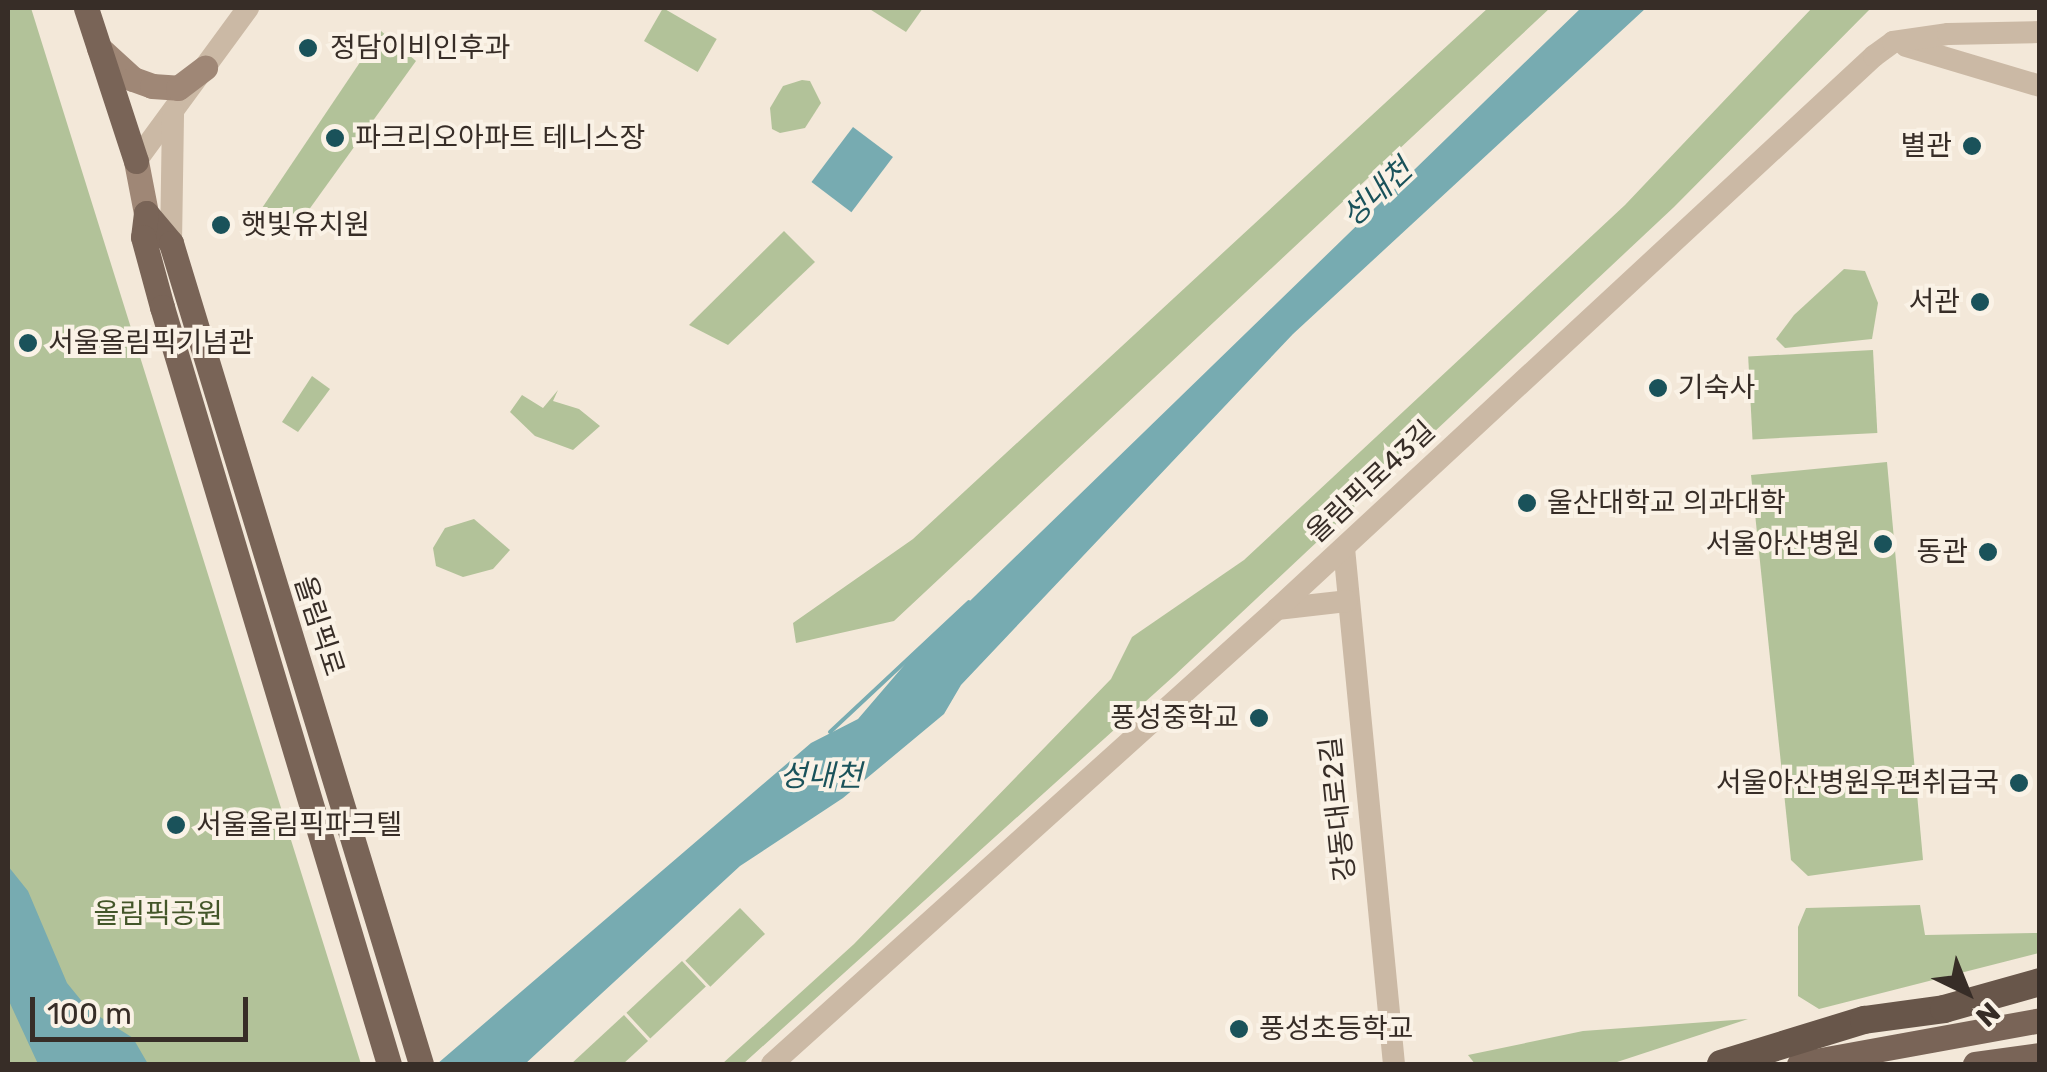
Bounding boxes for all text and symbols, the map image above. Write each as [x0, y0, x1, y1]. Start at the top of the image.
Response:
place label: 정담이비인후과 [330, 31, 510, 65]
marker: 정담이비인후과 [295, 35, 321, 61]
place label: 파크리오아파트 테니스장 [355, 121, 645, 155]
marker: 파크리오아파트 테니스장 [324, 127, 346, 149]
place label: 별관 [1900, 129, 1952, 163]
marker: 별관 [1961, 135, 1983, 157]
water label: 성내천 [1334, 152, 1420, 234]
place label: 햇빛유치원 [241, 208, 370, 242]
marker: 햇빛유치원 [210, 214, 232, 236]
place label: 서관 [1908, 285, 1960, 319]
marker: 서관 [1969, 291, 1991, 313]
place label: 서울올림픽기념관 [48, 326, 254, 360]
marker: 서울올림픽기념관 [17, 332, 39, 354]
place label: 기숙사 [1678, 371, 1755, 405]
marker: 기숙사 [1647, 377, 1669, 399]
street label: 올림픽로43길 [1300, 414, 1442, 550]
place label: 울산대학교 의과대학 [1547, 486, 1786, 520]
marker: 울산대학교 의과대학 [1516, 492, 1538, 514]
place label: 서울아산병원 [1705, 527, 1860, 561]
marker: 서울아산병원 [1870, 531, 1896, 557]
place label: 동관 [1916, 535, 1968, 569]
marker: 동관 [1977, 541, 1999, 563]
street label: 올림픽로 [287, 572, 351, 680]
place label: 풍성중학교 [1110, 701, 1239, 735]
marker: 풍성중학교 [1248, 707, 1270, 729]
street label: 강동대로2길 [1314, 735, 1362, 883]
water label: 성내천 [780, 758, 862, 794]
place label: 서울아산병원우편취급국 [1716, 766, 1999, 800]
marker: 서울아산병원우편취급국 [2008, 772, 2030, 794]
place label: 서울올림픽파크텔 [196, 808, 402, 842]
marker: 서울올림픽파크텔 [165, 814, 187, 836]
park label: 올림픽공원 [94, 897, 222, 931]
north arrow [1917, 942, 2017, 1042]
scale bar [35, 977, 252, 1039]
text: N [1969, 995, 2006, 1033]
text: 100 m [47, 996, 132, 1032]
place label: 풍성초등학교 [1259, 1012, 1414, 1046]
marker: 풍성초등학교 [1228, 1018, 1250, 1040]

